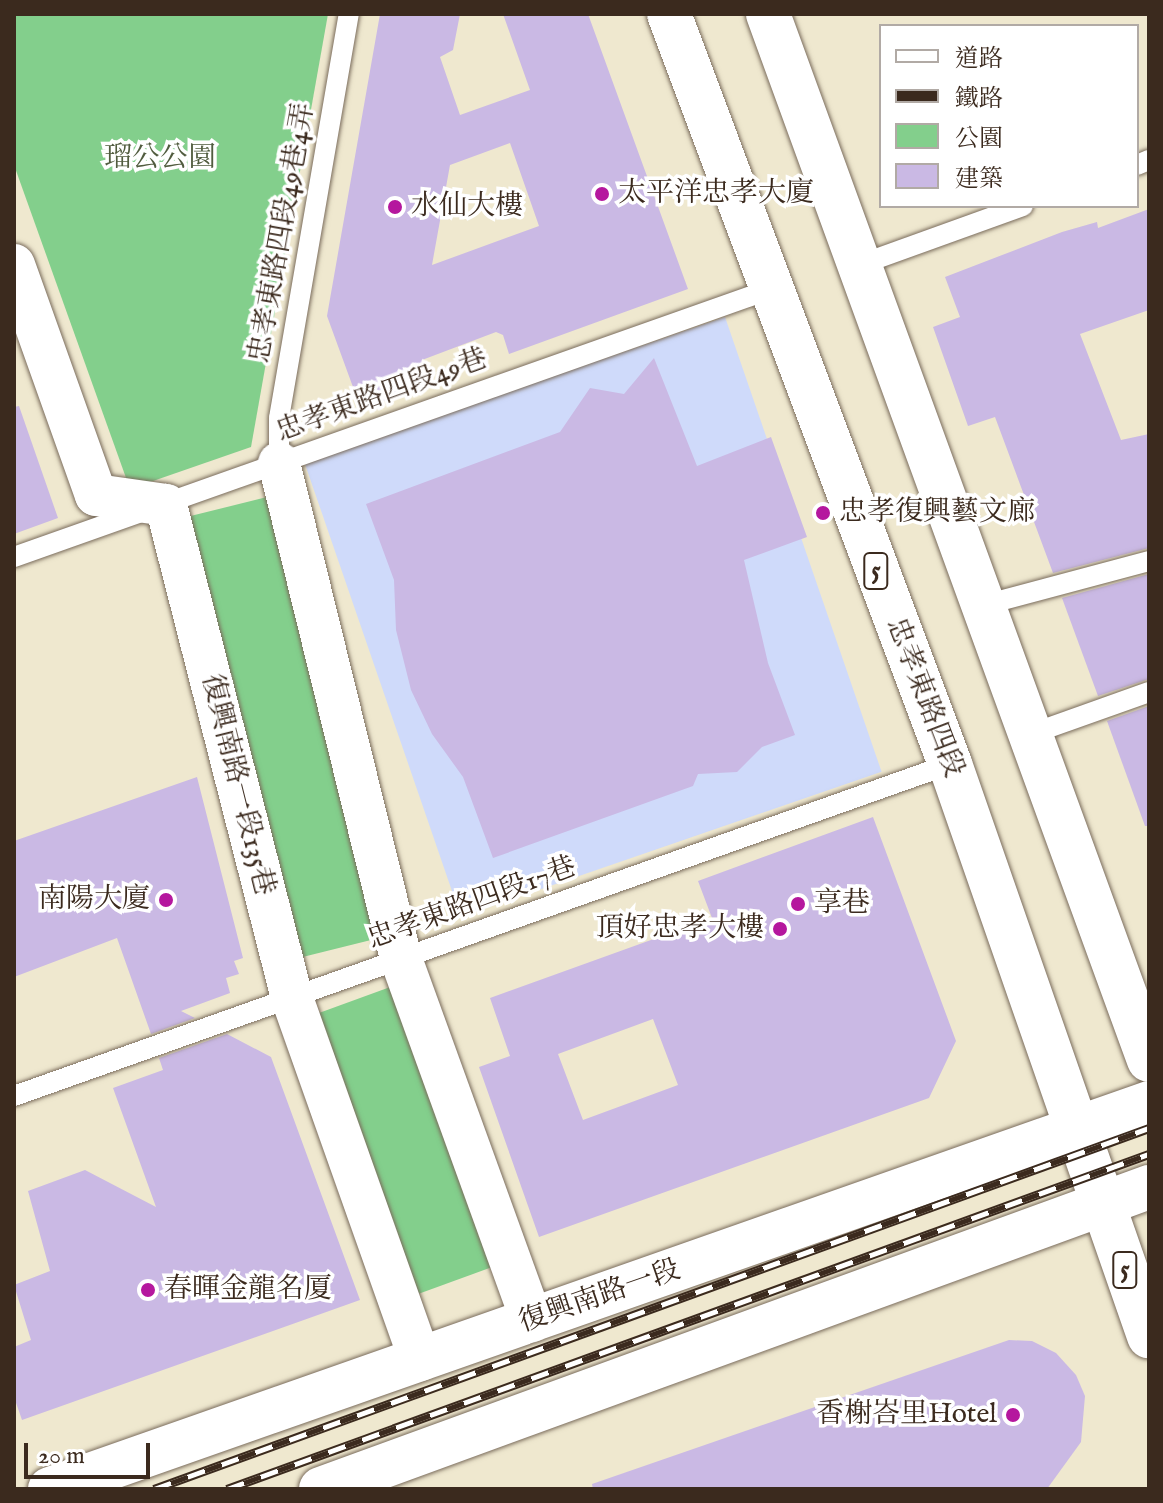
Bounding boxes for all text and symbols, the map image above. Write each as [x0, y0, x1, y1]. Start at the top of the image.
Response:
legend [879, 24, 1139, 208]
text: 道路 [955, 44, 1003, 75]
text: 鐵路 [955, 84, 1003, 115]
street label: 忠孝東路四段49巷4弄 [244, 100, 322, 366]
text: 公園 [955, 124, 1003, 155]
park label: 瑠公公園 [104, 142, 216, 176]
text: 建築 [955, 164, 1003, 195]
place label: 太平洋忠孝大廈 [618, 177, 814, 211]
marker: 太平洋忠孝大廈 [593, 185, 611, 203]
place label: 水仙大樓 [411, 190, 523, 224]
marker: 水仙大樓 [386, 198, 404, 216]
street label: 忠孝東路四段49巷 [272, 342, 492, 450]
place label: 忠孝復興藝文廊 [839, 496, 1035, 530]
marker: 忠孝復興藝文廊 [814, 504, 832, 522]
road number: 5 [862, 549, 890, 593]
street label: 忠孝東路四段 [878, 614, 970, 782]
street label: 復興南路一段135巷 [193, 671, 281, 899]
street label: 忠孝東路四段17巷 [363, 851, 581, 957]
place label: 南陽大廈 [38, 883, 150, 917]
place label: 享巷 [814, 887, 870, 921]
marker: 南陽大廈 [157, 891, 175, 909]
marker: 享巷 [789, 895, 807, 913]
place label: 頂好忠孝大樓 [596, 912, 764, 946]
marker: 頂好忠孝大樓 [771, 920, 789, 938]
road number: 5 [1111, 1248, 1139, 1292]
street label: 復興南路一段 [515, 1254, 685, 1340]
place label: 春暉金龍名厦 [164, 1273, 332, 1307]
marker: 春暉金龍名厦 [139, 1281, 157, 1299]
place label: 香榭峇里Hotel [816, 1398, 997, 1432]
marker: 香榭峇里Hotel [1004, 1406, 1022, 1424]
scale bar [28, 1427, 154, 1477]
text: 20 m [38, 1441, 85, 1472]

